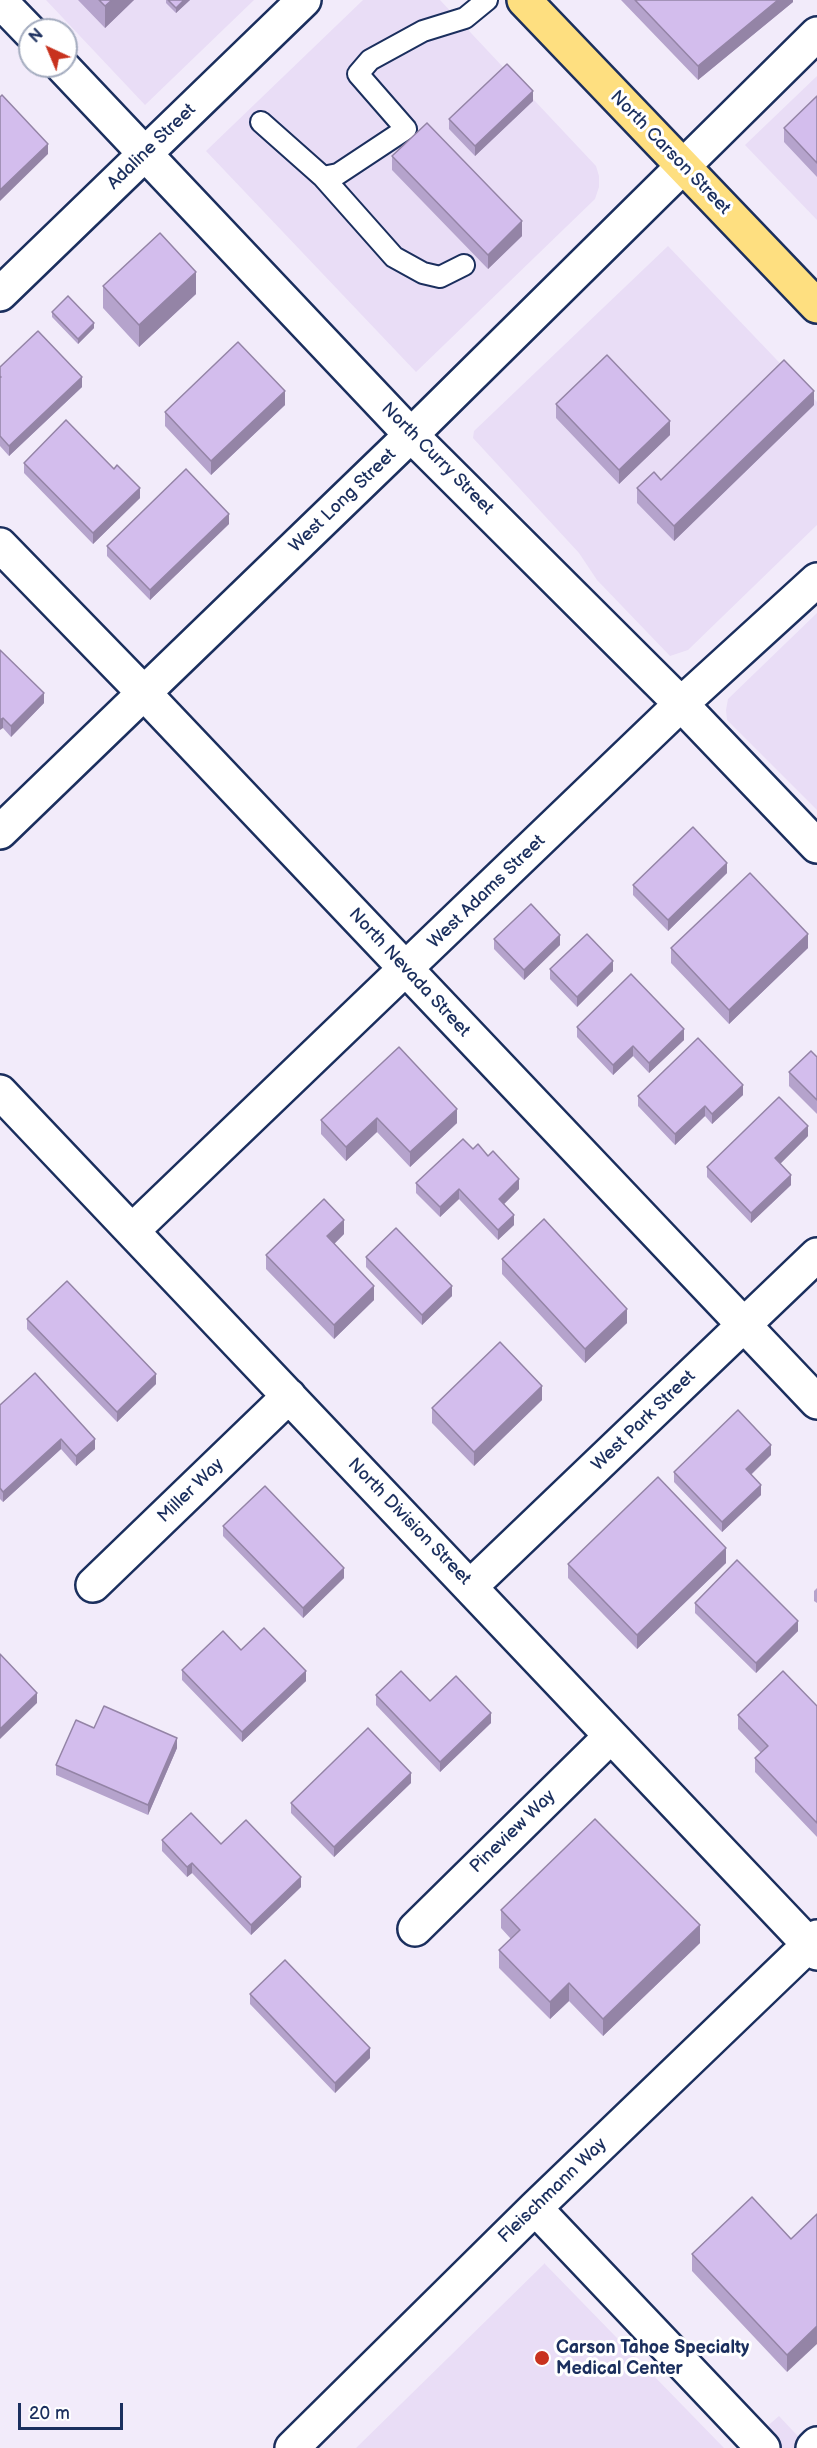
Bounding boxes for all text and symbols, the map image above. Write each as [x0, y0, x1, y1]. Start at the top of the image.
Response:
north arrow [18, 18, 78, 78]
text: N [26, 25, 47, 47]
street label: North Carson Street [605, 87, 735, 219]
street label: Adaline Street [103, 99, 201, 195]
street label: North Curry Street [376, 398, 498, 520]
street label: West Long Street [285, 445, 401, 557]
street label: West Adams Street [424, 831, 550, 953]
street label: North Nevada Street [344, 904, 474, 1042]
street label: West Park Street [588, 1366, 700, 1476]
street label: Miller Way [154, 1454, 228, 1528]
street label: North Division Street [343, 1454, 475, 1590]
street label: Pineview Way [466, 1786, 560, 1878]
street label: Fleischmann Way [494, 2134, 612, 2248]
place label: Carson Tahoe Specialty Medical Center [556, 2337, 749, 2380]
marker: Carson Tahoe Specialty Medical Center [533, 2349, 551, 2367]
scale bar [21, 2391, 126, 2429]
text: 20 m [29, 2403, 70, 2424]

